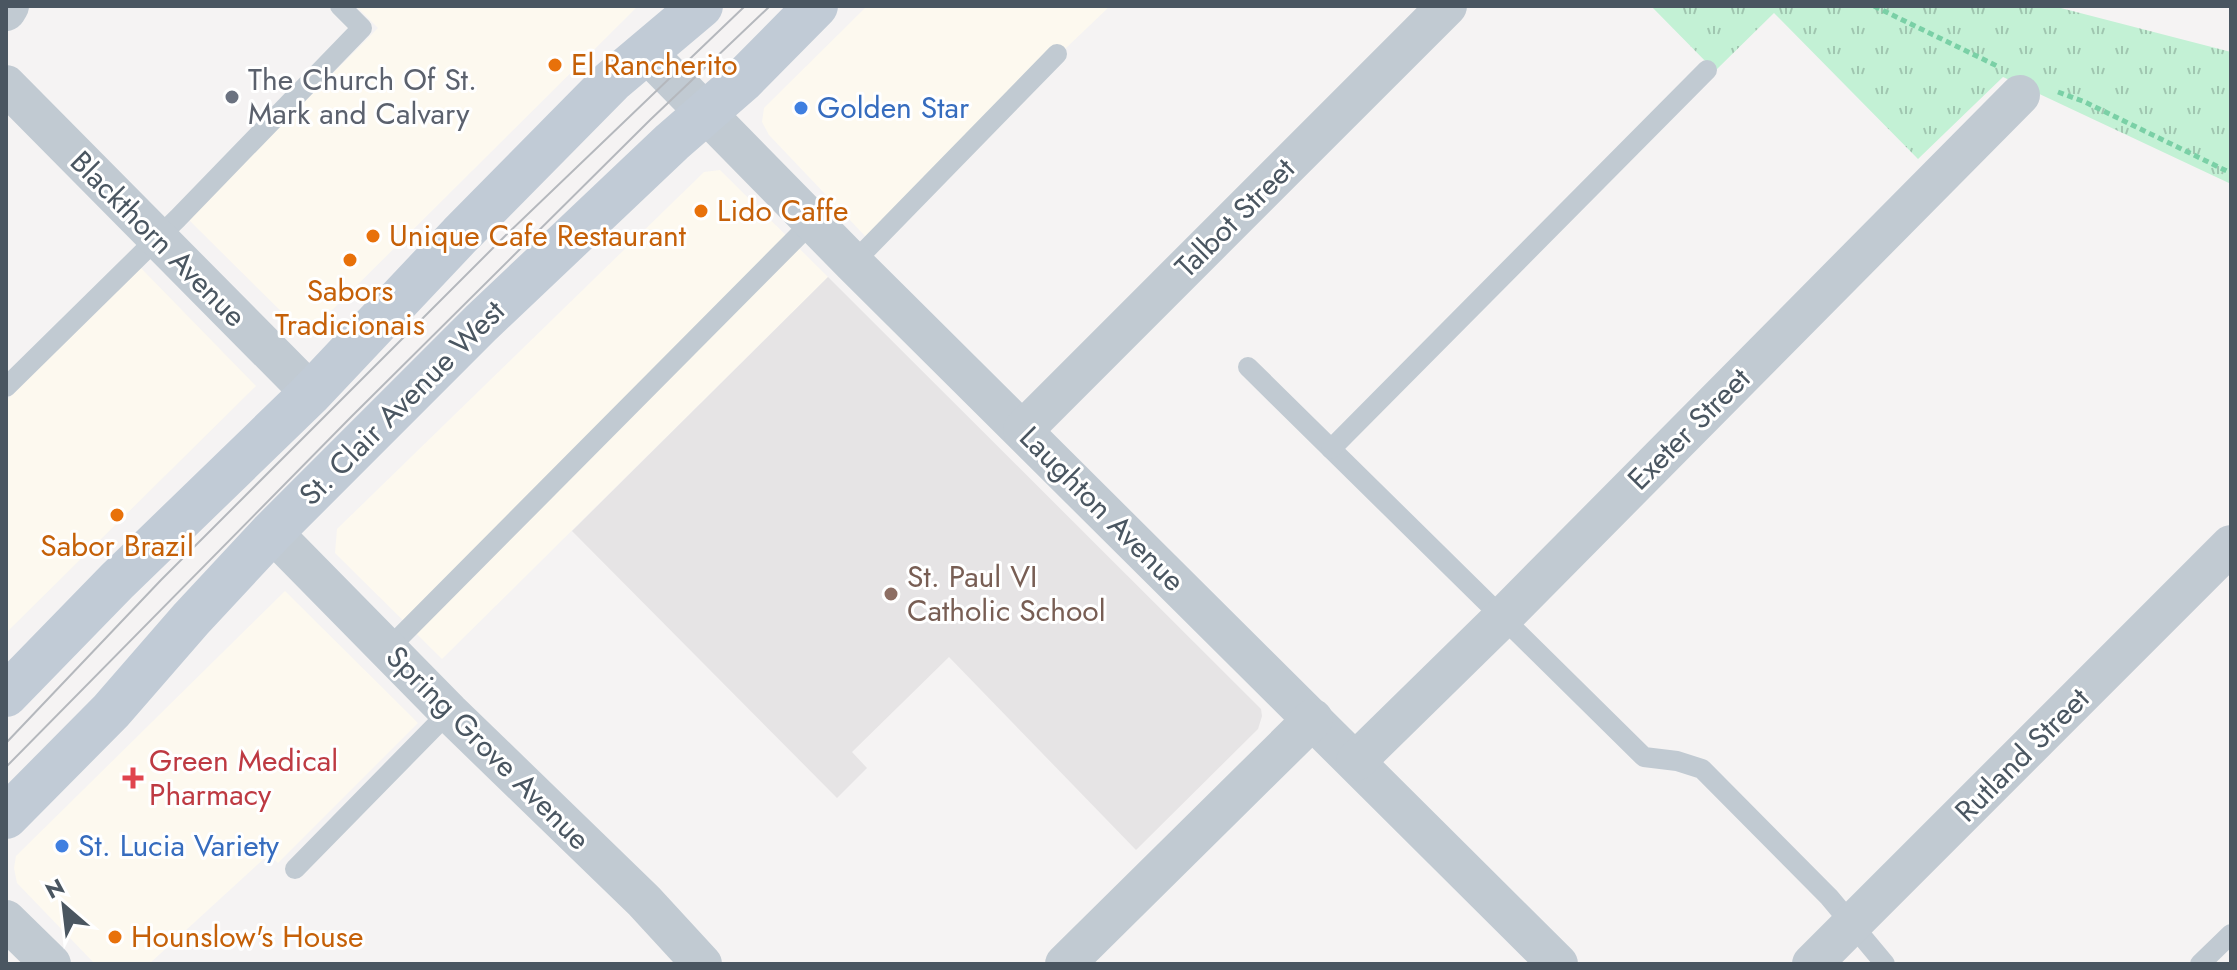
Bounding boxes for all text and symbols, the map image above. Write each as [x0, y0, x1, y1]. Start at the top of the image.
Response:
place label: El Rancherito [571, 43, 738, 86]
marker: El Rancherito [546, 56, 564, 74]
place label: The Church Of St. Mark and Calvary [248, 58, 477, 135]
place label: Golden Star [817, 86, 970, 129]
marker: The Church Of St. Mark and Calvary [223, 88, 241, 106]
marker: Golden Star [792, 99, 810, 117]
street label: Blackthorn Avenue [61, 141, 256, 336]
street label: Talbot Street [1165, 148, 1305, 287]
place label: Lido Caffe [717, 189, 848, 232]
marker: Lido Caffe [692, 202, 710, 220]
place label: Unique Cafe Restaurant [389, 214, 687, 257]
marker: Unique Cafe Restaurant [364, 227, 382, 245]
marker: Sabors Tradicionais [341, 251, 359, 269]
place label: Sabors Tradicionais [275, 269, 425, 346]
street label: St. Clair Avenue West [289, 290, 515, 515]
street label: Exeter Street [1618, 357, 1760, 500]
street label: Laughton Avenue [1010, 416, 1195, 601]
marker: Sabor Brazil [108, 506, 126, 524]
place label: Sabor Brazil [40, 524, 194, 567]
place label: St. Paul VI Catholic School [907, 555, 1106, 632]
marker: St. Paul VI Catholic School [882, 585, 900, 603]
street label: Spring Grove Avenue [377, 636, 600, 859]
street label: Rutland Street [1945, 677, 2099, 832]
place label: Green Medical Pharmacy [149, 739, 338, 816]
marker: Green Medical Pharmacy [124, 769, 142, 787]
place label: St. Lucia Variety [78, 824, 280, 867]
marker: St. Lucia Variety [53, 837, 71, 855]
north arrow [24, 866, 104, 946]
text: N [39, 870, 70, 907]
place label: Hounslow's House [131, 915, 363, 958]
marker: Hounslow's House [106, 928, 124, 946]

